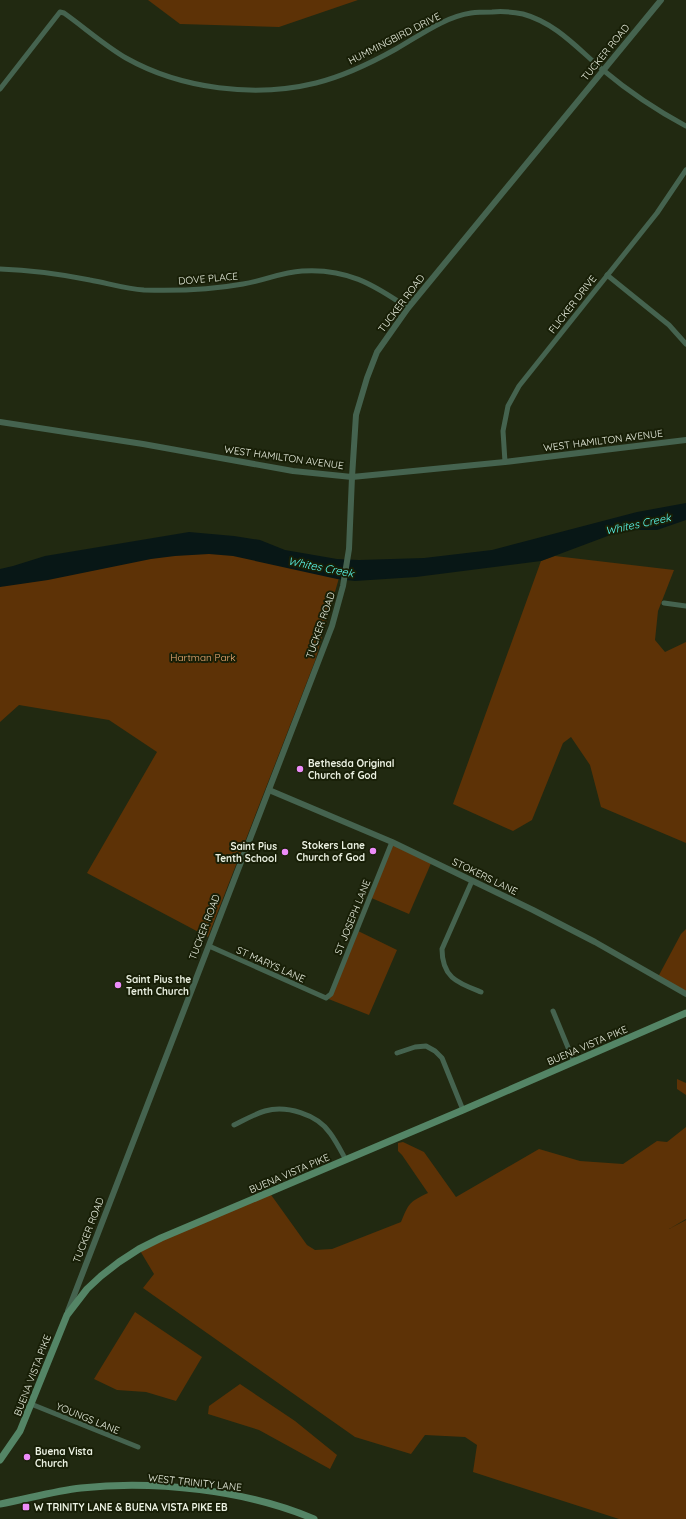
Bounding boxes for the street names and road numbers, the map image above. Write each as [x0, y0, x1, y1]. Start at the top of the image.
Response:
street label: HUMMINGBIRD DRIVE [346, 9, 443, 67]
street label: TUCKER ROAD [578, 21, 632, 83]
street label: DOVE PLACE [178, 269, 239, 288]
street label: TUCKER ROAD [375, 272, 427, 335]
street label: FLICKER DRIVE [546, 272, 599, 336]
street label: WEST HAMILTON AVENUE [543, 427, 664, 454]
street label: WEST HAMILTON AVENUE [223, 443, 345, 472]
street label: TUCKER ROAD [303, 590, 338, 660]
street label: STOKERS LANE [450, 855, 520, 898]
street label: ST JOSEPH LANE [332, 878, 374, 957]
street label: TUCKER ROAD [186, 892, 223, 962]
street label: ST MARYS LANE [234, 943, 308, 986]
street label: BUENA VISTA PIKE [545, 1023, 630, 1068]
street label: BUENA VISTA PIKE [247, 1151, 332, 1196]
street label: TUCKER ROAD [70, 1195, 107, 1265]
street label: BUENA VISTA PIKE [11, 1332, 54, 1418]
street label: YOUNGS LANE [54, 1400, 122, 1437]
street label: WEST TRINITY LANE [148, 1471, 243, 1494]

